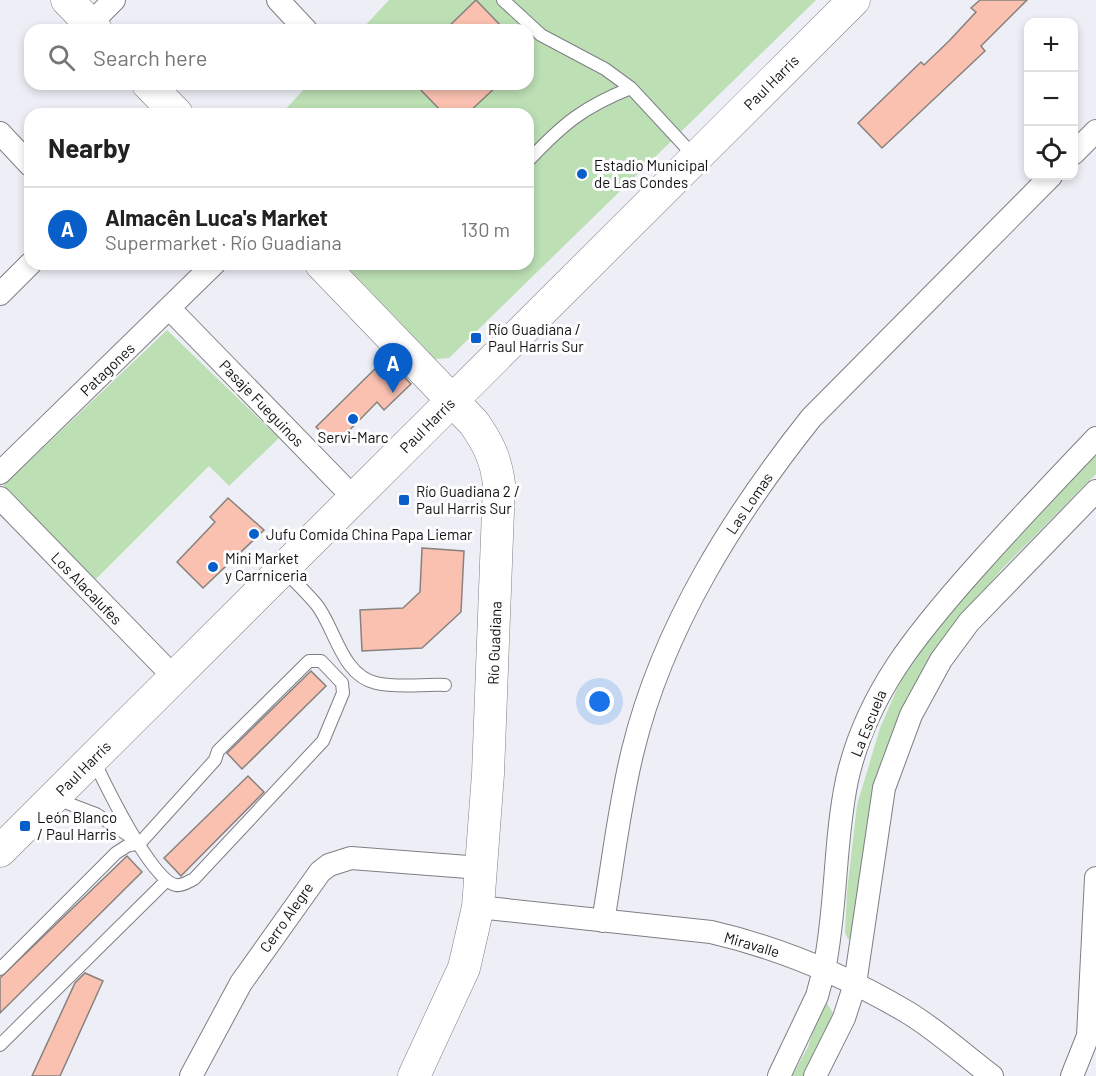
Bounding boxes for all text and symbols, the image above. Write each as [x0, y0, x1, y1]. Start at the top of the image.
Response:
map controls [1024, 18, 1078, 180]
button: + [1024, 18, 1078, 72]
search box [24, 24, 534, 90]
icon: search [45, 41, 78, 74]
text: Search here [93, 44, 207, 70]
street label: Paul Harris [740, 51, 802, 113]
button: − [1024, 72, 1078, 126]
button: locate [1024, 126, 1078, 180]
text: Nearby [48, 132, 130, 163]
place label: Estadio Municipal de Las Condes [594, 156, 708, 191]
marker: Estadio Municipal de Las Condes [575, 167, 589, 181]
text: Almacên Luca's Market [105, 204, 328, 230]
text: A [61, 217, 74, 241]
text: 130 m [461, 217, 510, 241]
text: Supermarket · Río Guadiana [105, 230, 342, 254]
place label: Río Guadiana / Paul Harris Sur [488, 320, 584, 355]
marker: Río Guadiana / Paul Harris Sur [469, 331, 483, 345]
street label: Patagones [76, 339, 138, 399]
pin: A [374, 344, 412, 393]
street label: Pasaje Fueguinos [216, 356, 308, 450]
street label: Paul Harris [396, 394, 458, 456]
marker: Servi-Marc [346, 412, 360, 426]
place label: Servi-Marc [317, 428, 389, 446]
street label: Las Lomas [722, 469, 776, 537]
place label: Río Guadiana 2 / Paul Harris Sur [416, 482, 520, 517]
marker: Río Guadiana 2 / Paul Harris Sur [397, 493, 411, 507]
place label: Jufu Comida China Papa Liemar [266, 525, 473, 543]
marker: Jufu Comida China Papa Liemar [247, 527, 261, 541]
street label: Los Alacalufes [48, 548, 126, 628]
place label: Mini Market y Carrniceria [225, 549, 307, 584]
marker: Mini Market y Carrniceria [206, 560, 220, 574]
street label: Río Guadiana [484, 601, 504, 685]
your location [585, 687, 614, 716]
street label: La Escuela [846, 687, 890, 759]
street label: Paul Harris [52, 737, 114, 799]
place label: León Blanco / Paul Harris [37, 808, 117, 843]
marker: León Blanco / Paul Harris [18, 819, 32, 833]
street label: Cerro Alegre [255, 879, 317, 955]
street label: Miravalle [722, 927, 782, 961]

